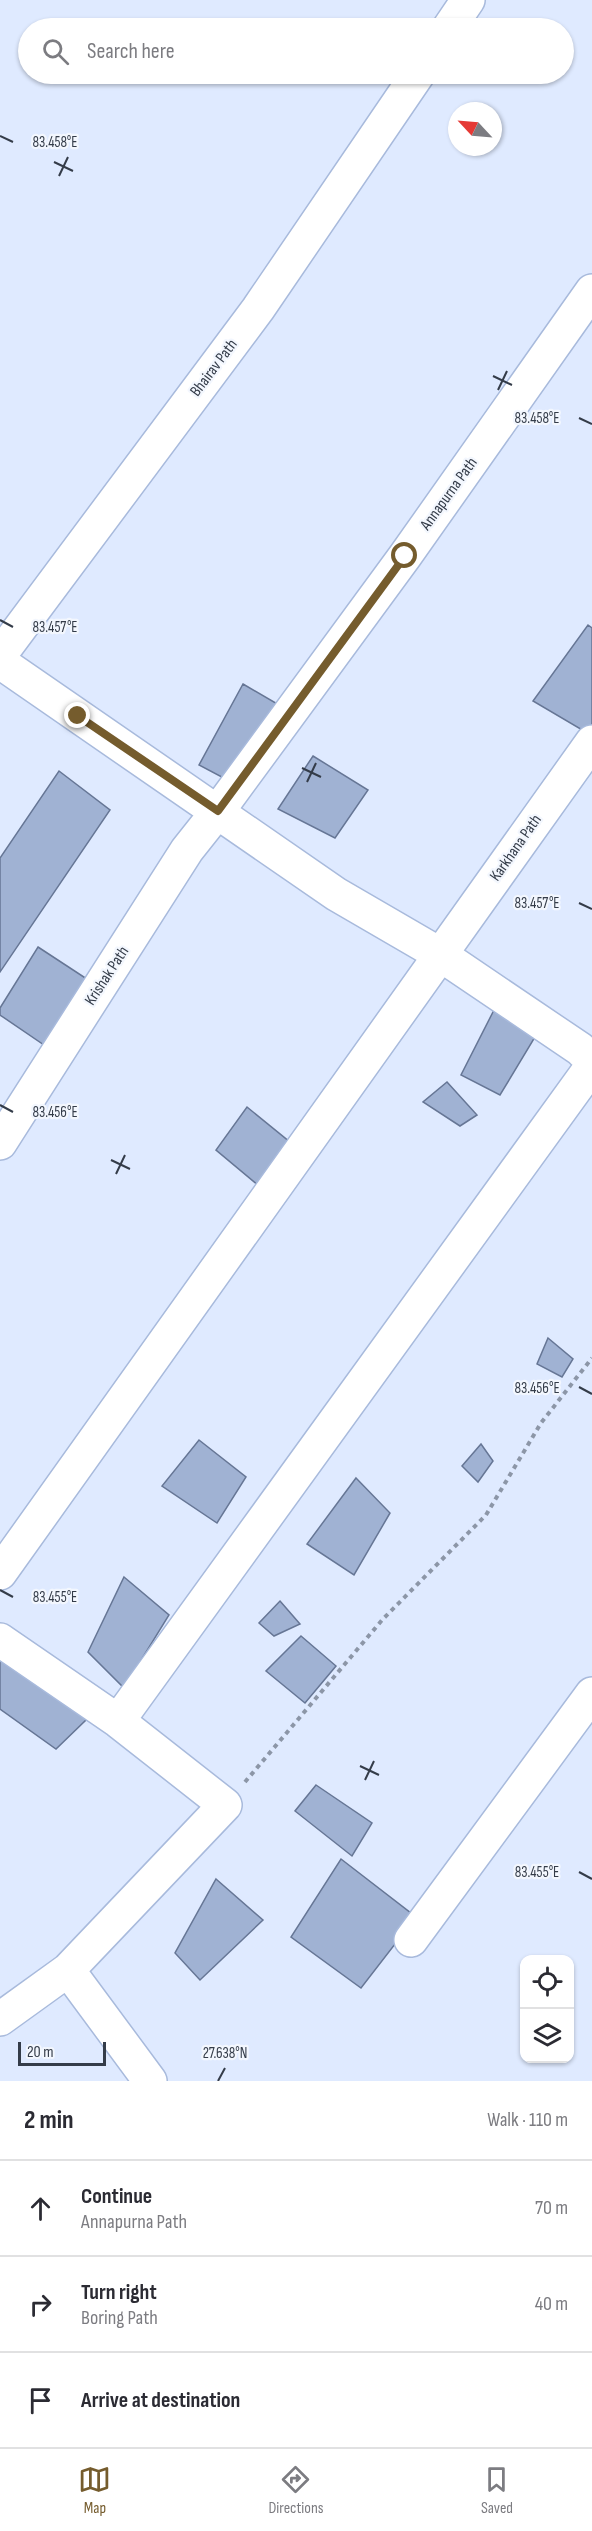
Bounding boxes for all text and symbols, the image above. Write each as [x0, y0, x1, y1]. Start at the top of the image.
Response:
search box [18, 18, 574, 84]
icon: search [39, 35, 72, 68]
text: Search here [87, 38, 174, 65]
north arrow [448, 102, 502, 156]
text: 83.458°E [33, 133, 77, 152]
street label: Bhairav Path [186, 336, 242, 400]
text: 83.458°E [515, 409, 559, 428]
street label: Annapurna Path [416, 454, 482, 535]
route start [391, 542, 417, 568]
text: 83.457°E [32, 618, 78, 637]
route end [64, 702, 90, 728]
street label: Karkhana Path [486, 811, 546, 885]
text: 83.457°E [514, 894, 560, 913]
street label: Krishak Path [81, 943, 133, 1009]
text: 83.456°E [32, 1103, 78, 1122]
text: 83.456°E [514, 1379, 560, 1398]
text: 83.455°E [33, 1588, 77, 1607]
text: 83.455°E [515, 1863, 559, 1882]
map controls [520, 1955, 574, 2063]
button: locate [520, 1955, 574, 2009]
button: layers [520, 2009, 574, 2063]
scale bar [18, 2039, 106, 2066]
text: 20 m [27, 2043, 54, 2062]
text: 27.638°N [203, 2044, 247, 2063]
text: 2 min [24, 2105, 74, 2136]
text: Walk · 110 m [487, 2108, 568, 2132]
text: Continue [81, 2183, 152, 2210]
icon: ahead [24, 2192, 57, 2225]
text: 70 m [535, 2196, 568, 2220]
text: Annapurna Path [81, 2210, 187, 2234]
text: Turn right [81, 2279, 157, 2306]
icon: right [24, 2288, 57, 2321]
text: 40 m [535, 2292, 568, 2316]
text: Boring Path [81, 2306, 158, 2330]
icon: arrive [24, 2384, 57, 2417]
text: Arrive at destination [81, 2387, 240, 2414]
tab: Map [78, 2463, 111, 2518]
tab: Directions [268, 2463, 323, 2518]
tab: Saved [480, 2463, 513, 2518]

